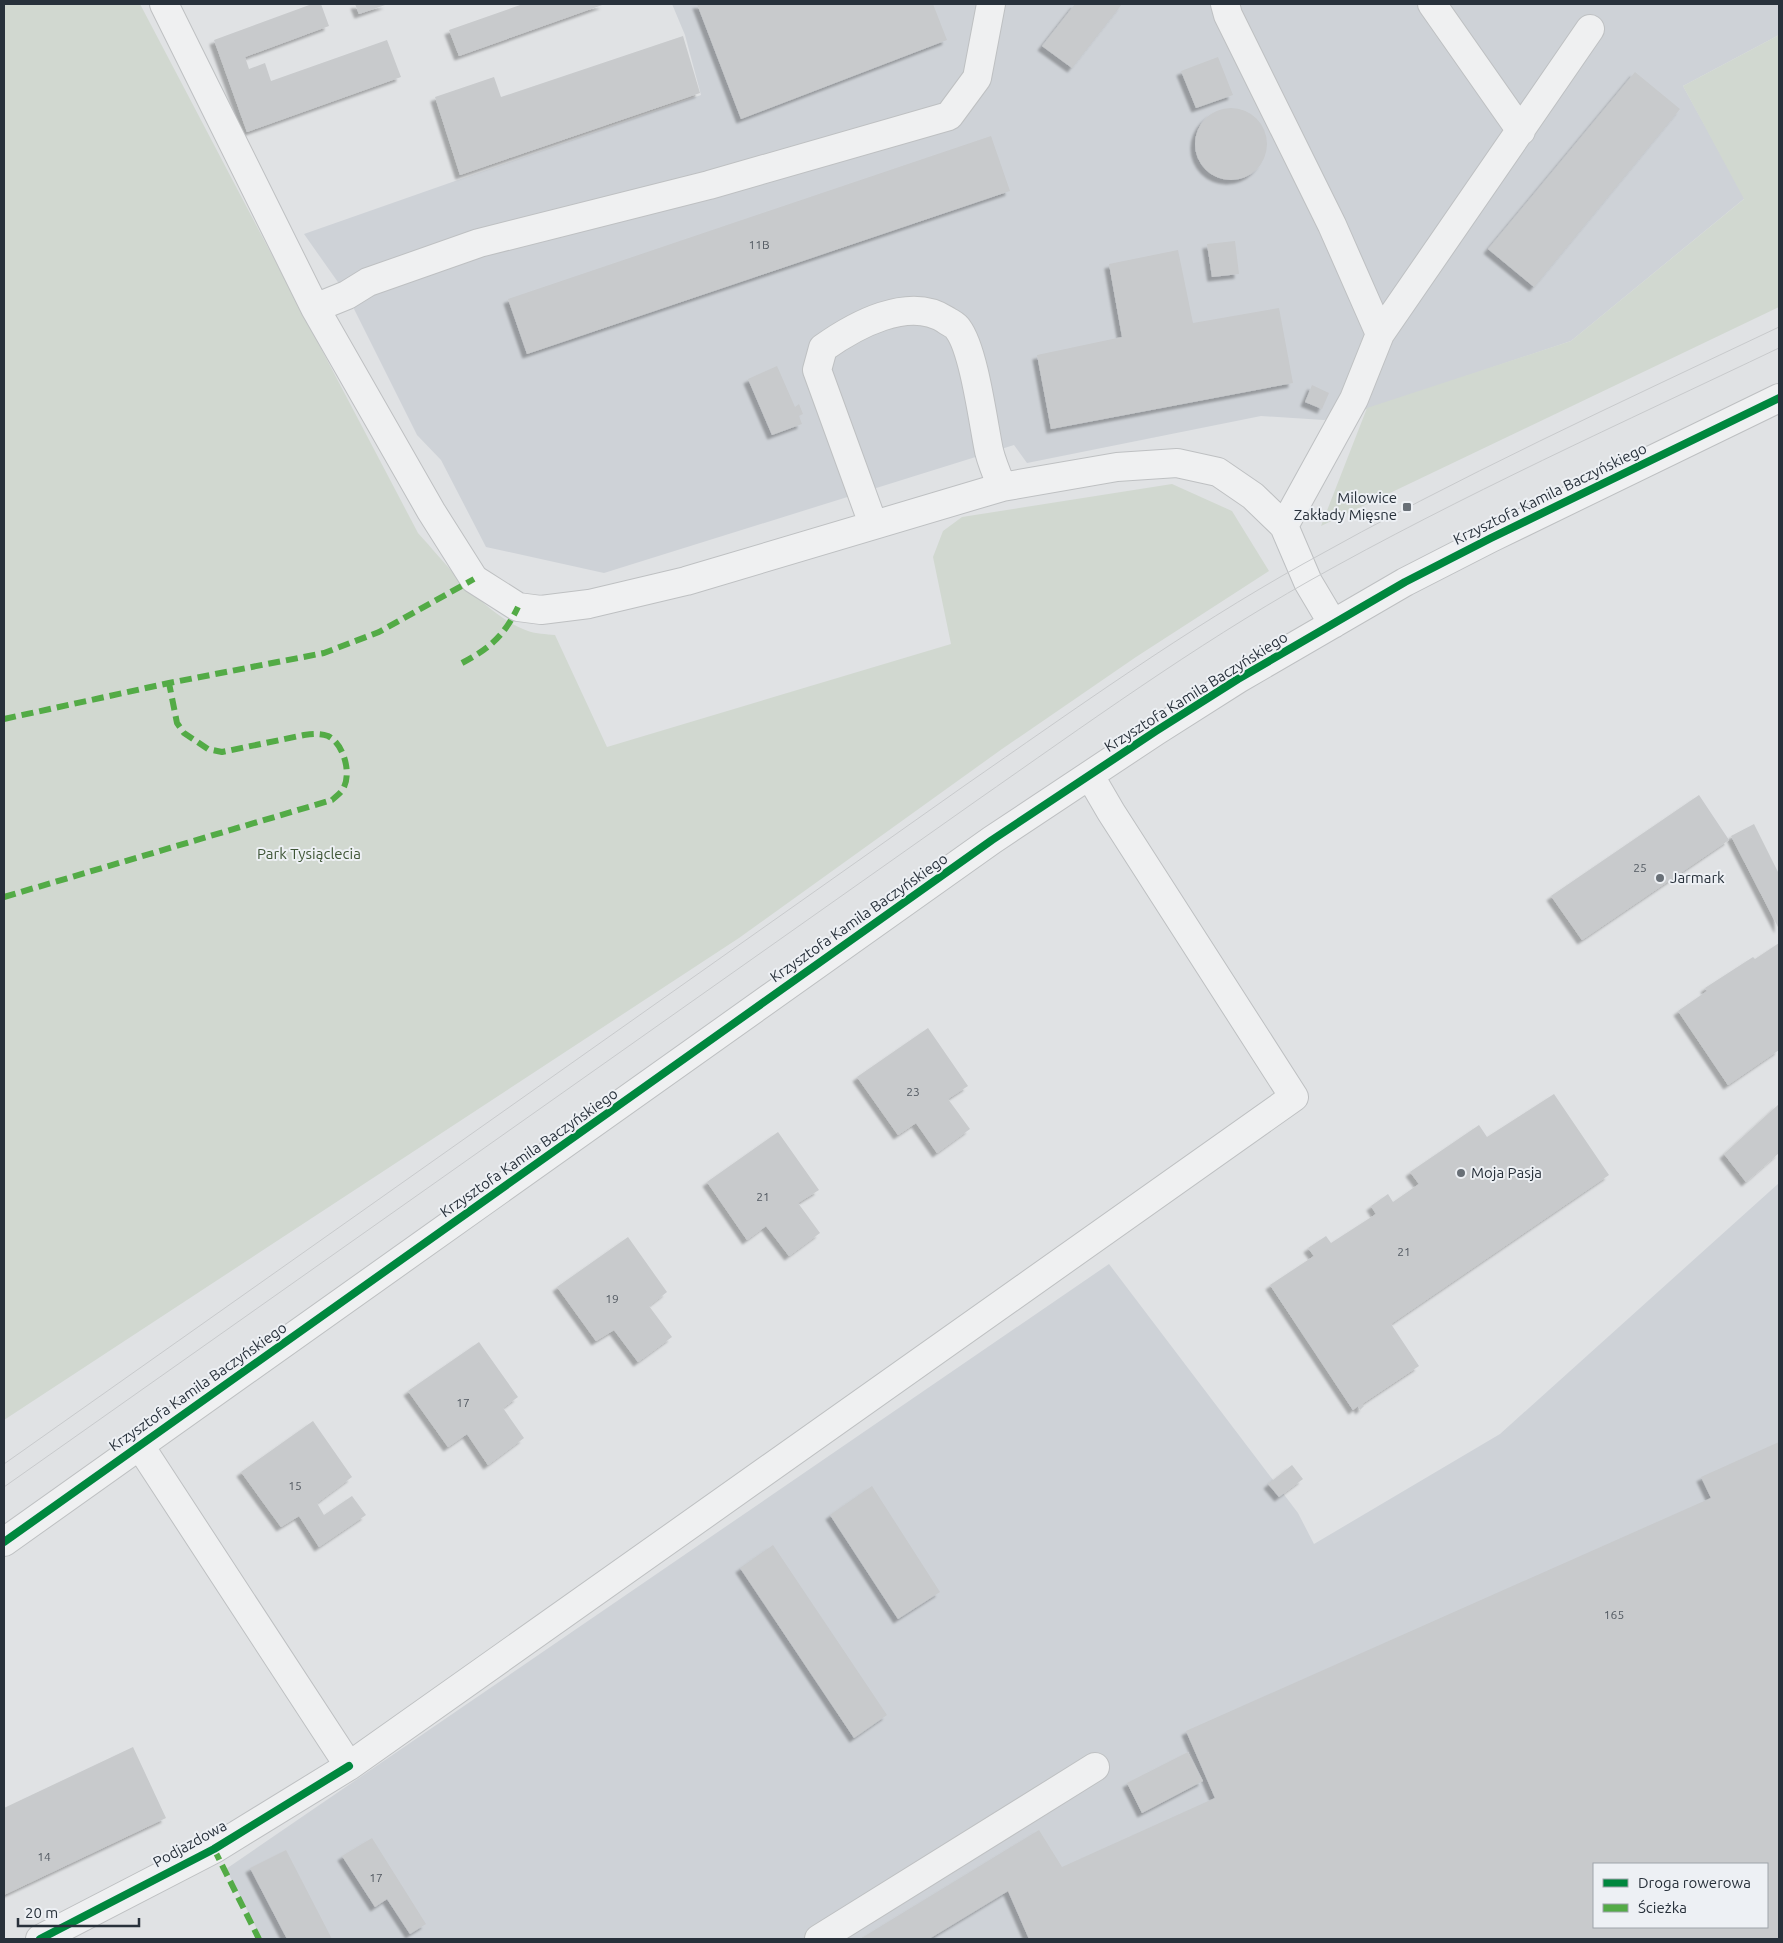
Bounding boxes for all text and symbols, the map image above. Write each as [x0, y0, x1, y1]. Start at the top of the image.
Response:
house number: 11B [748, 238, 770, 251]
street label: Krzysztofa Kamila Baczyńskiego [1450, 439, 1649, 548]
place label: Milowice Zakłady Mięsne [1294, 489, 1397, 523]
marker: Milowice Zakłady Mięsne [1401, 501, 1413, 513]
street label: Krzysztofa Kamila Baczyńskiego [1101, 628, 1290, 755]
park label: Park Tysiąclecia [257, 845, 361, 862]
street label: Krzysztofa Kamila Baczyńskiego [767, 850, 951, 986]
house number: 25 [1633, 861, 1647, 874]
place label: Jarmark [1670, 869, 1725, 886]
marker: Jarmark [1654, 872, 1666, 884]
street label: Krzysztofa Kamila Baczyńskiego [437, 1085, 621, 1221]
house number: 23 [906, 1085, 920, 1098]
place label: Moja Pasja [1471, 1164, 1542, 1181]
marker: Moja Pasja [1455, 1167, 1467, 1179]
house number: 21 [756, 1190, 770, 1203]
house number: 21 [1397, 1245, 1411, 1258]
house number: 19 [605, 1292, 619, 1305]
street label: Krzysztofa Kamila Baczyńskiego [106, 1319, 290, 1455]
house number: 17 [456, 1396, 470, 1409]
house number: 15 [288, 1479, 302, 1492]
house number: 165 [1604, 1608, 1624, 1621]
street label: Podjazdowa [150, 1816, 229, 1871]
house number: 14 [37, 1850, 51, 1863]
legend [1593, 1863, 1768, 1928]
house number: 17 [369, 1871, 383, 1884]
text: Droga rowerowa [1638, 1874, 1751, 1891]
scale bar [18, 1896, 139, 1928]
text: Ścieżka [1638, 1899, 1687, 1916]
text: 20 m [25, 1904, 58, 1921]

